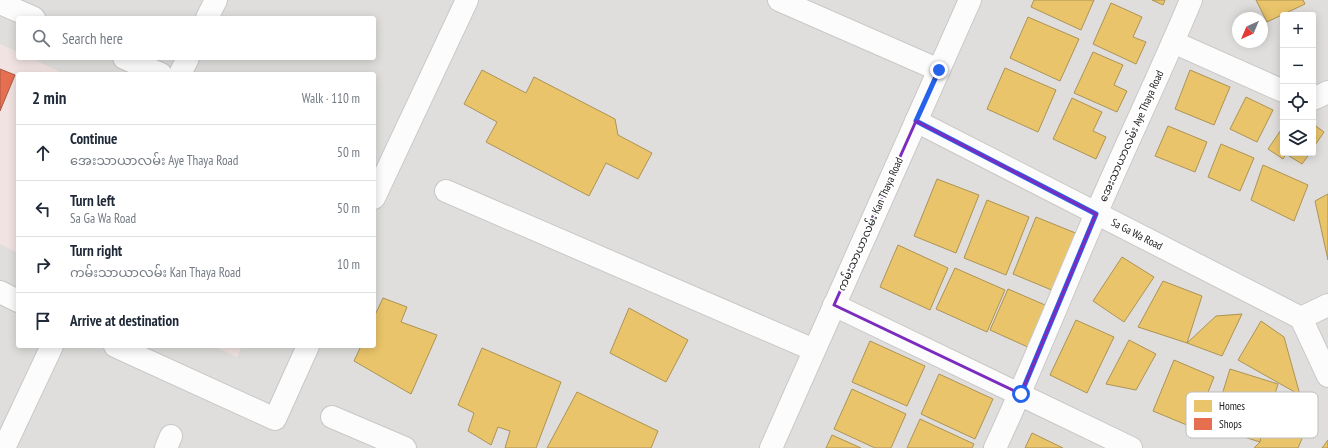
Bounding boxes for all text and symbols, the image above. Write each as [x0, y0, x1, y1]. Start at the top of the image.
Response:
north arrow [1232, 12, 1268, 48]
map controls [1280, 12, 1316, 156]
button: + [1280, 12, 1316, 48]
search box [16, 16, 376, 60]
icon: search [30, 27, 52, 49]
text: Search here [62, 29, 123, 48]
button: − [1280, 48, 1316, 84]
route end [930, 61, 948, 79]
street label: အေးသာယာလမ်း Aye Thaya Road [1096, 68, 1166, 204]
button: locate [1280, 84, 1316, 120]
text: 2 min [32, 87, 66, 109]
text: Walk · 110 m [302, 90, 360, 107]
button: layers [1280, 120, 1316, 156]
text: Continue [70, 129, 117, 148]
icon: ahead [32, 142, 54, 164]
text: 50 m [337, 144, 360, 161]
text: အေးသာယာလမ်း Aye Thaya Road [70, 152, 238, 169]
street label: ကမ်းသာယာလမ်း Kan Thaya Road [834, 155, 906, 293]
text: Turn left [70, 191, 115, 210]
icon: left [32, 198, 54, 220]
text: 50 m [337, 200, 360, 217]
text: Sa Ga Wa Road [70, 210, 136, 227]
street label: Sa Ga Wa Road [1109, 215, 1165, 253]
text: Turn right [70, 241, 122, 260]
icon: right [32, 254, 54, 276]
text: 10 m [337, 256, 360, 273]
text: ကမ်းသာယာလမ်း Kan Thaya Road [70, 264, 241, 281]
icon: arrive [32, 310, 54, 332]
text: Arrive at destination [70, 311, 179, 330]
route start [1012, 385, 1030, 403]
legend [1186, 392, 1318, 438]
text: Homes [1219, 399, 1245, 413]
text: Shops [1219, 417, 1242, 431]

